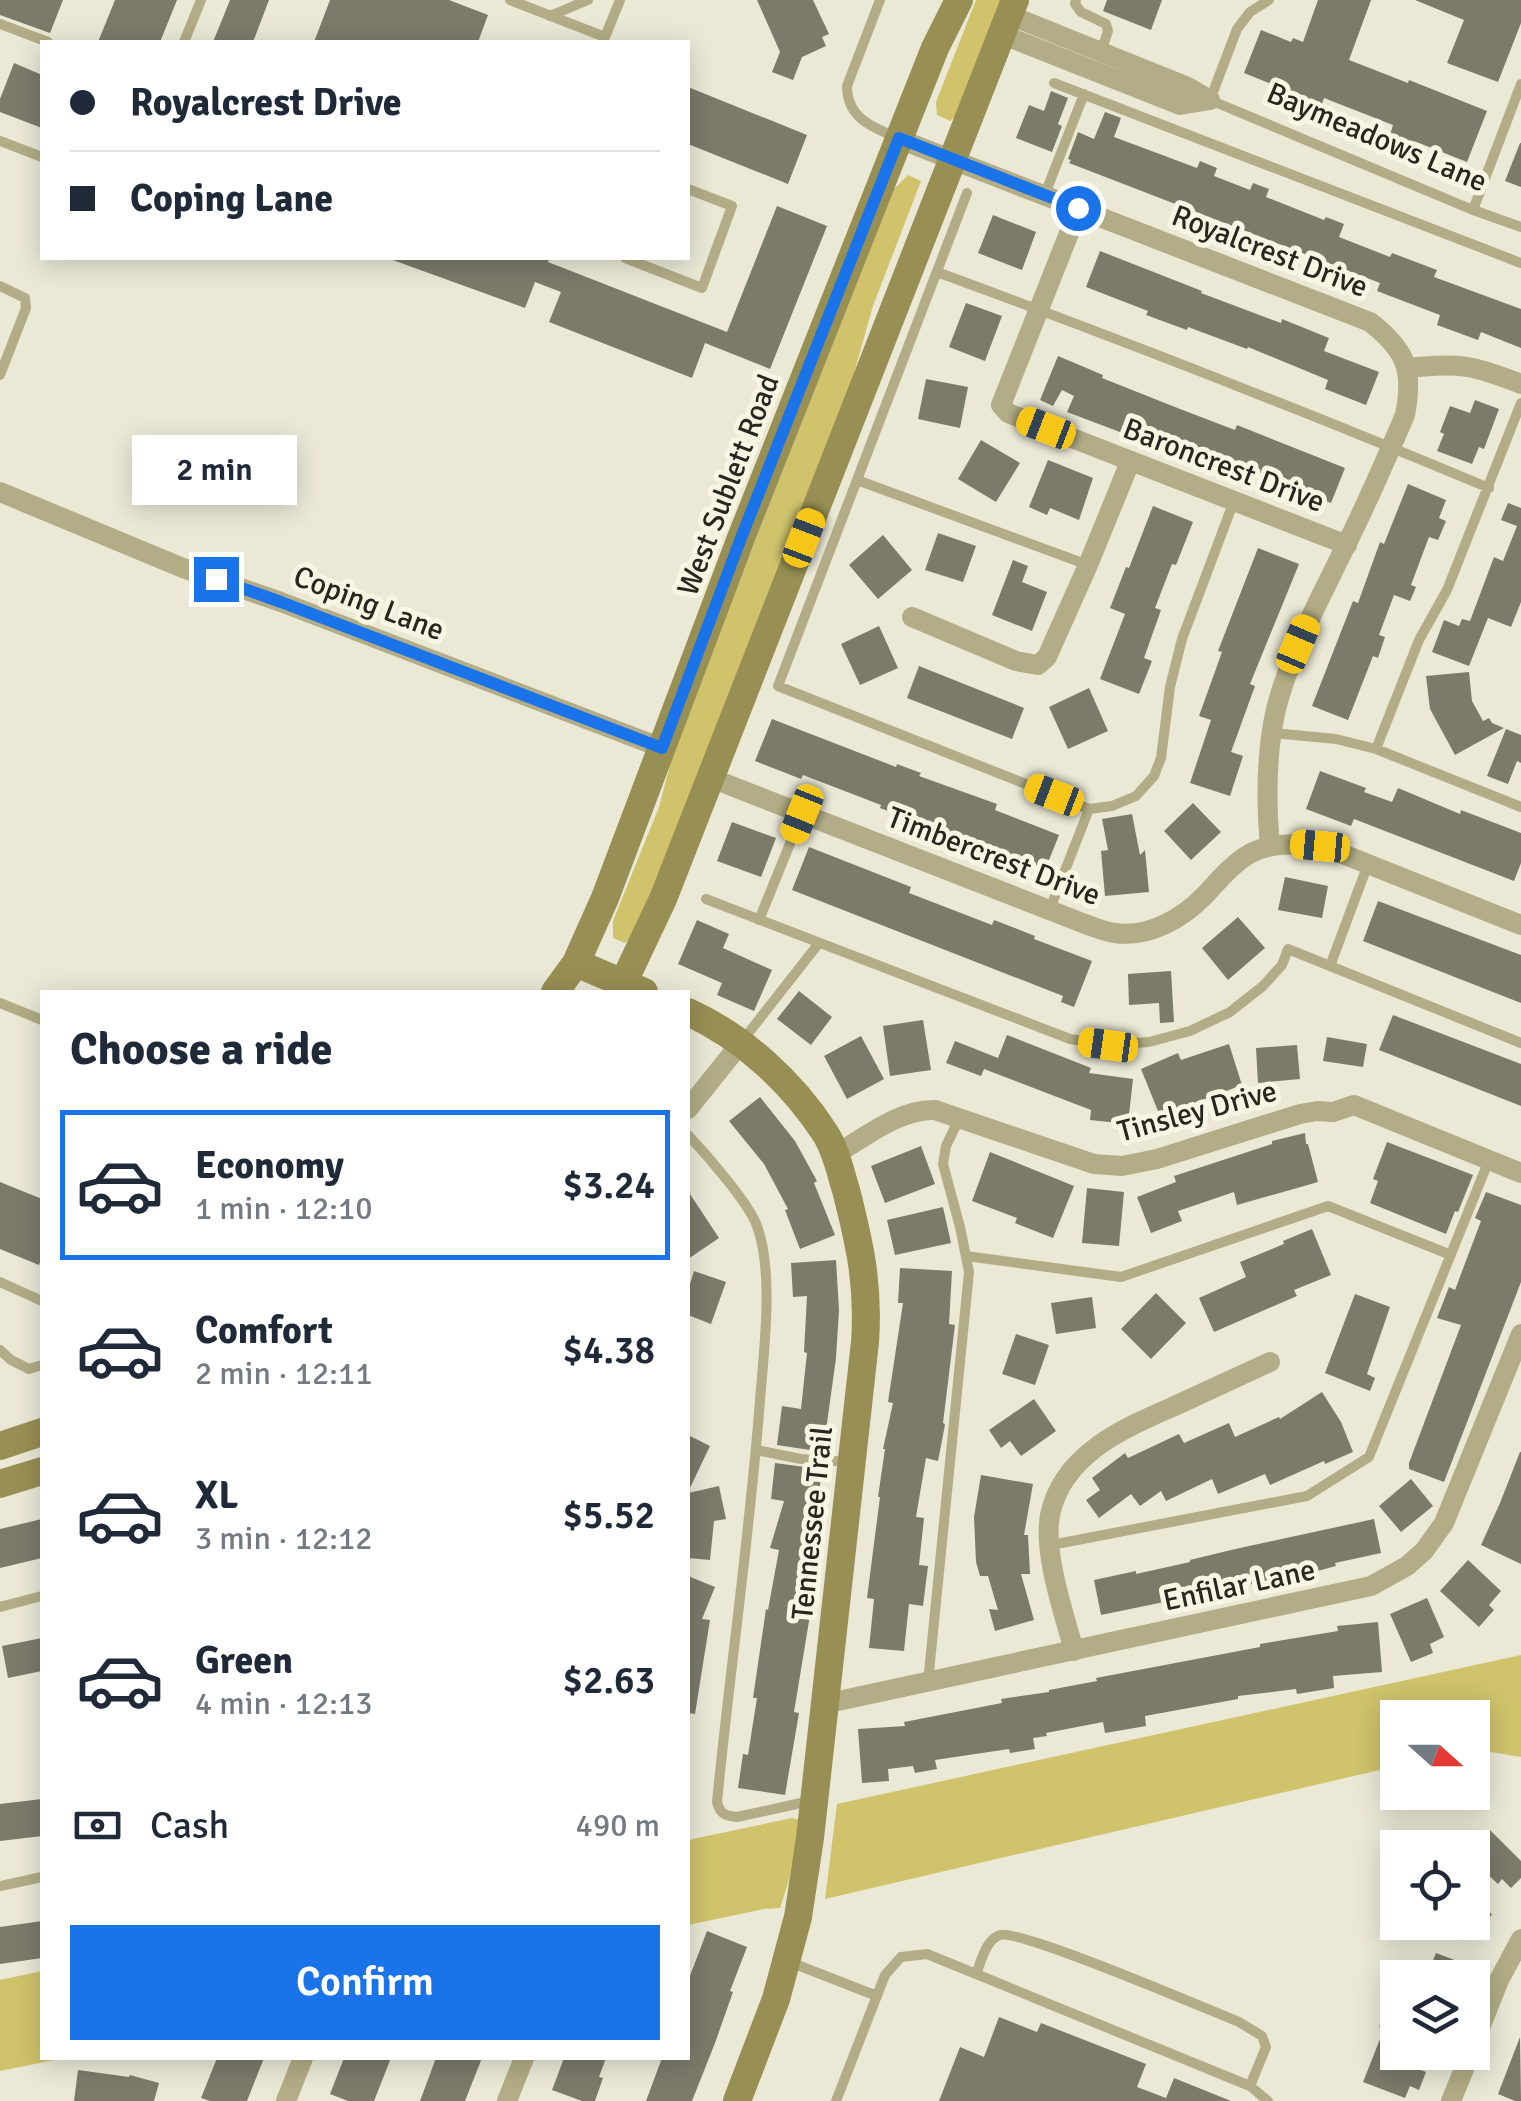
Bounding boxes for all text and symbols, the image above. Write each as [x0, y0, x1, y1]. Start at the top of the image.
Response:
street label: Baymeadows Lane [1261, 74, 1492, 201]
text: Royalcrest Drive [130, 79, 402, 126]
text: Coping Lane [130, 175, 333, 222]
route start [1056, 186, 1101, 231]
street label: Royalcrest Drive [1167, 197, 1373, 306]
street label: West Sublett Road [669, 369, 788, 601]
car [1013, 403, 1079, 453]
street label: Baroncrest Drive [1118, 410, 1330, 521]
callout: 2 min [134, 434, 298, 504]
text: 2 min [176, 450, 253, 489]
car [779, 505, 829, 571]
route end [194, 557, 239, 602]
street label: Coping Lane [288, 558, 449, 649]
car [1272, 611, 1324, 677]
car [1021, 770, 1087, 820]
car [777, 781, 827, 847]
street label: Timbercrest Drive [882, 799, 1106, 914]
car [1289, 828, 1351, 864]
text: Choose a ride [70, 1022, 333, 1077]
car [1076, 1026, 1140, 1064]
street label: Tinsley Drive [1113, 1072, 1281, 1150]
icon: car [75, 1140, 165, 1230]
text: Economy [195, 1142, 344, 1189]
text: $3.24 [562, 1162, 655, 1209]
text: 1 min · 12:10 [195, 1189, 373, 1228]
icon: car [75, 1305, 165, 1395]
text: Comfort [195, 1307, 333, 1354]
text: $4.38 [562, 1327, 655, 1374]
text: 2 min · 12:11 [195, 1354, 373, 1393]
street label: Tennessee Trail [784, 1425, 841, 1622]
icon: car [75, 1470, 165, 1560]
text: XL [195, 1472, 238, 1519]
text: $5.52 [562, 1492, 655, 1539]
text: 3 min · 12:12 [195, 1519, 373, 1558]
street label: Enfilar Lane [1160, 1551, 1318, 1620]
icon: car [75, 1635, 165, 1725]
text: Green [195, 1637, 293, 1684]
text: $2.63 [562, 1657, 655, 1704]
text: 4 min · 12:13 [195, 1684, 373, 1723]
north arrow [1380, 1700, 1490, 1810]
map controls [1380, 1700, 1490, 2070]
icon: cash [70, 1798, 125, 1853]
text: Cash [150, 1802, 229, 1849]
text: 490 m [576, 1806, 660, 1845]
button: locate [1380, 1830, 1490, 1940]
button: Confirm [70, 1925, 660, 2040]
button: layers [1380, 1960, 1490, 2070]

